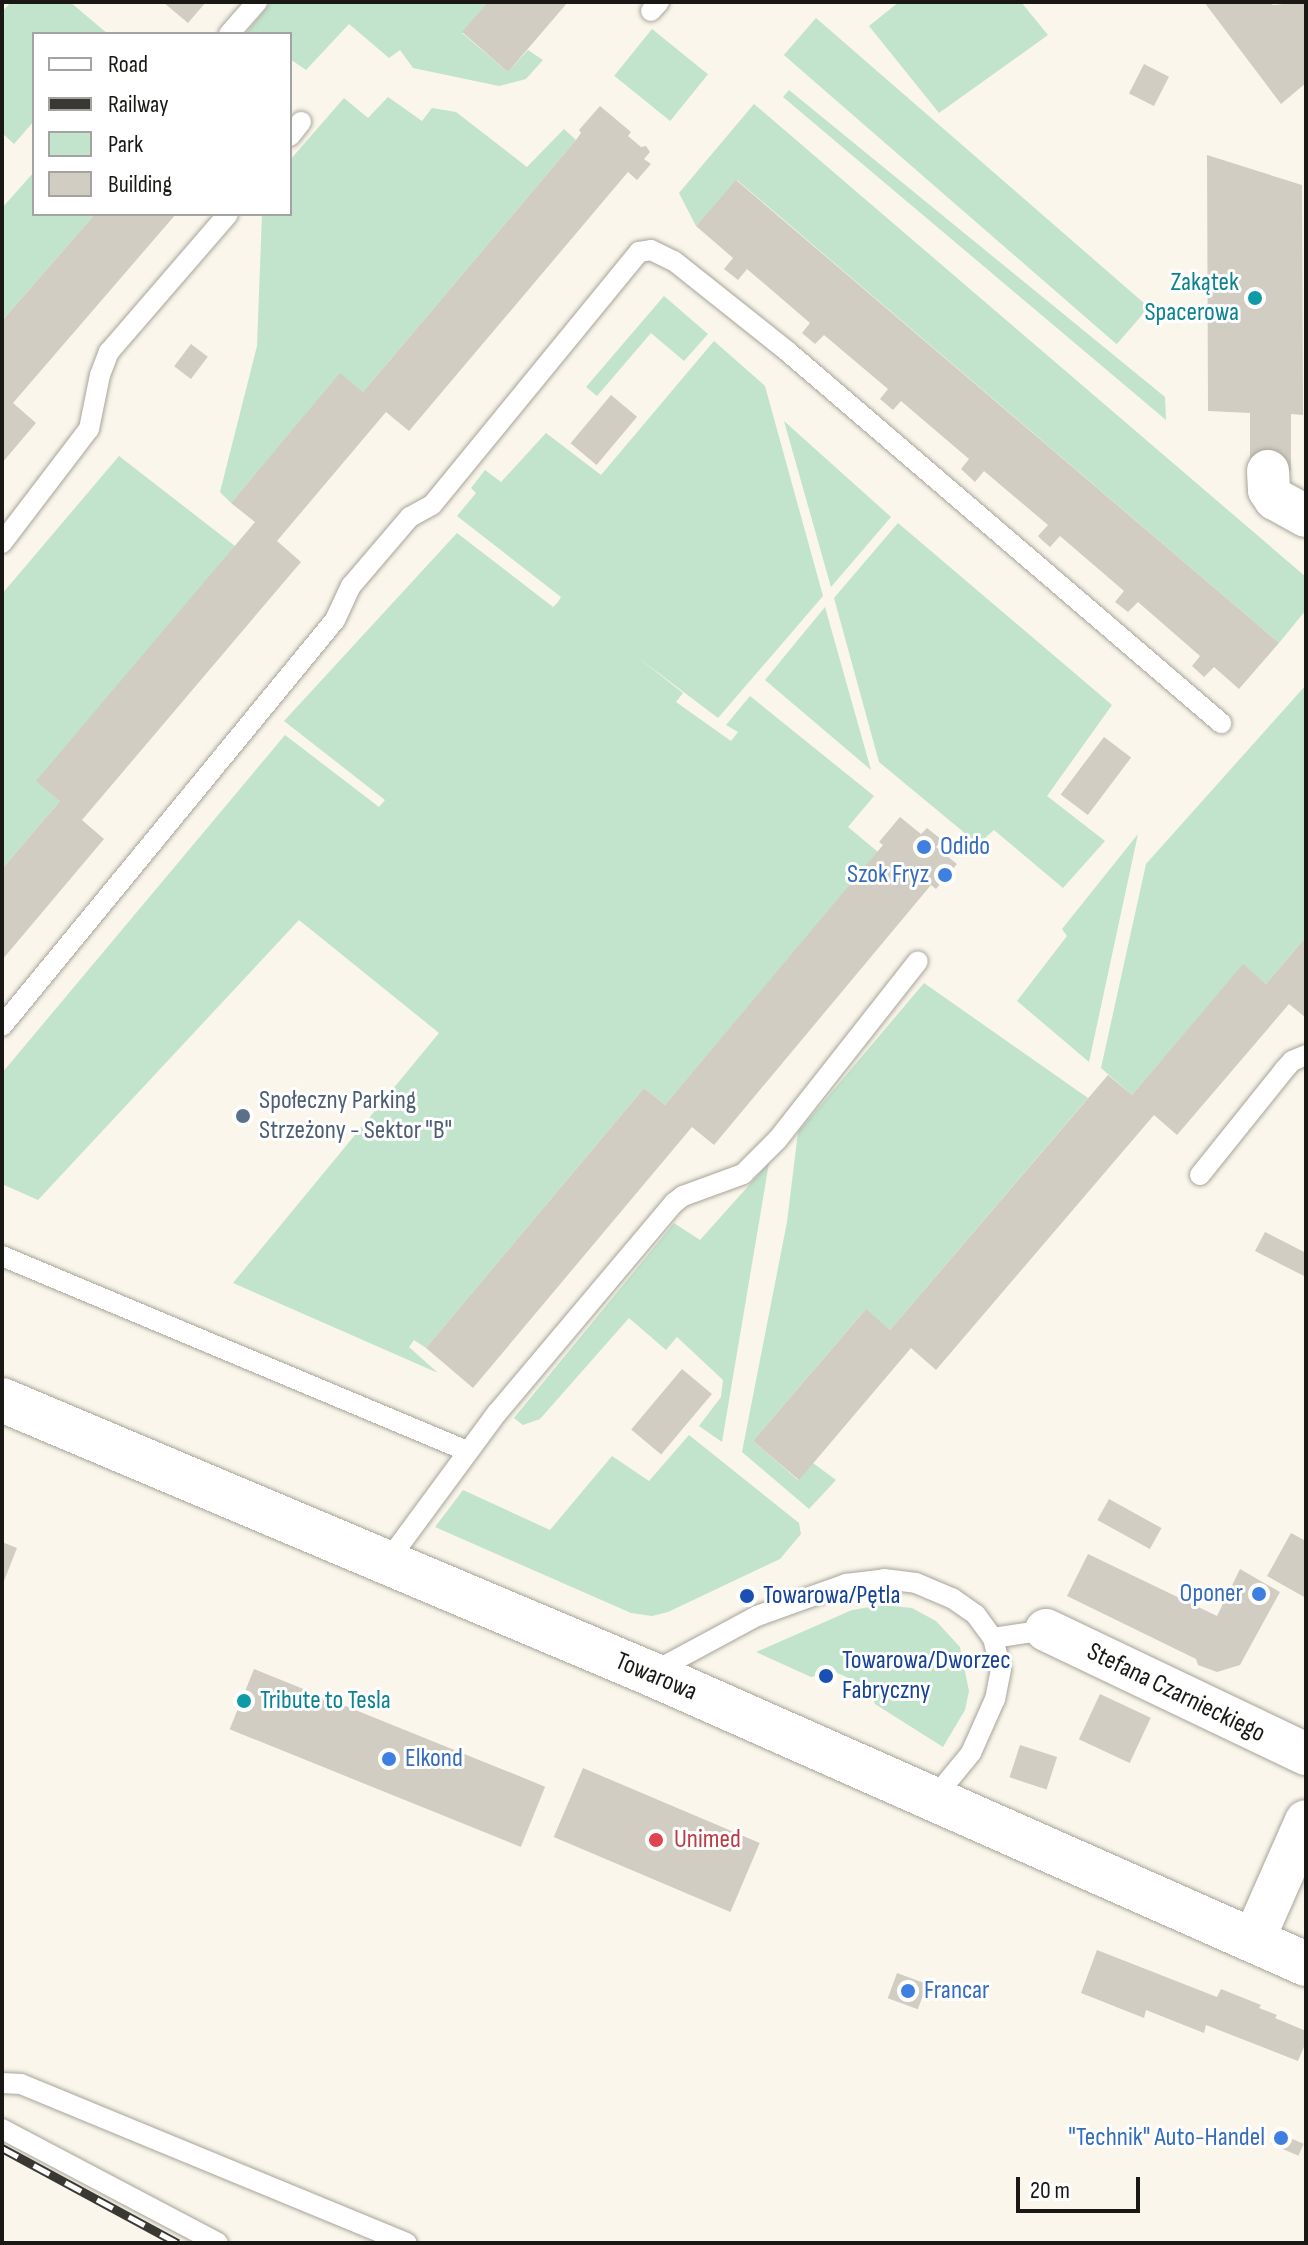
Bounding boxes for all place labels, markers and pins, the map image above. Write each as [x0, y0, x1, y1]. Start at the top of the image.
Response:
place label: Zakątek Spacerowa [1144, 267, 1239, 328]
marker: Zakątek Spacerowa [1246, 289, 1264, 307]
place label: Odido [940, 831, 990, 863]
marker: Odido [915, 838, 933, 856]
place label: Szok Fryz [847, 859, 929, 891]
marker: Szok Fryz [936, 866, 954, 884]
place label: Społeczny Parking Strzeżony - Sektor "B" [259, 1085, 452, 1146]
marker: Społeczny Parking Strzeżony - Sektor "B" [234, 1107, 252, 1125]
place label: Oponer [1180, 1578, 1243, 1610]
place label: Towarowa/Pętla [763, 1580, 900, 1612]
marker: Oponer [1250, 1585, 1268, 1603]
marker: Towarowa/Pętla [738, 1587, 756, 1605]
place label: Towarowa/Dworzec Fabryczny [842, 1645, 1011, 1706]
marker: Towarowa/Dworzec Fabryczny [817, 1667, 835, 1685]
place label: Tribute to Tesla [260, 1685, 391, 1717]
marker: Tribute to Tesla [235, 1692, 253, 1710]
place label: Elkond [405, 1743, 463, 1775]
marker: Elkond [380, 1750, 398, 1768]
place label: Unimed [674, 1824, 741, 1856]
marker: Unimed [645, 1829, 667, 1851]
place label: Francar [924, 1975, 990, 2007]
marker: Francar [899, 1982, 917, 2000]
place label: "Technik" Auto-Handel [1068, 2122, 1265, 2154]
marker: "Technik" Auto-Handel [1272, 2129, 1290, 2147]

